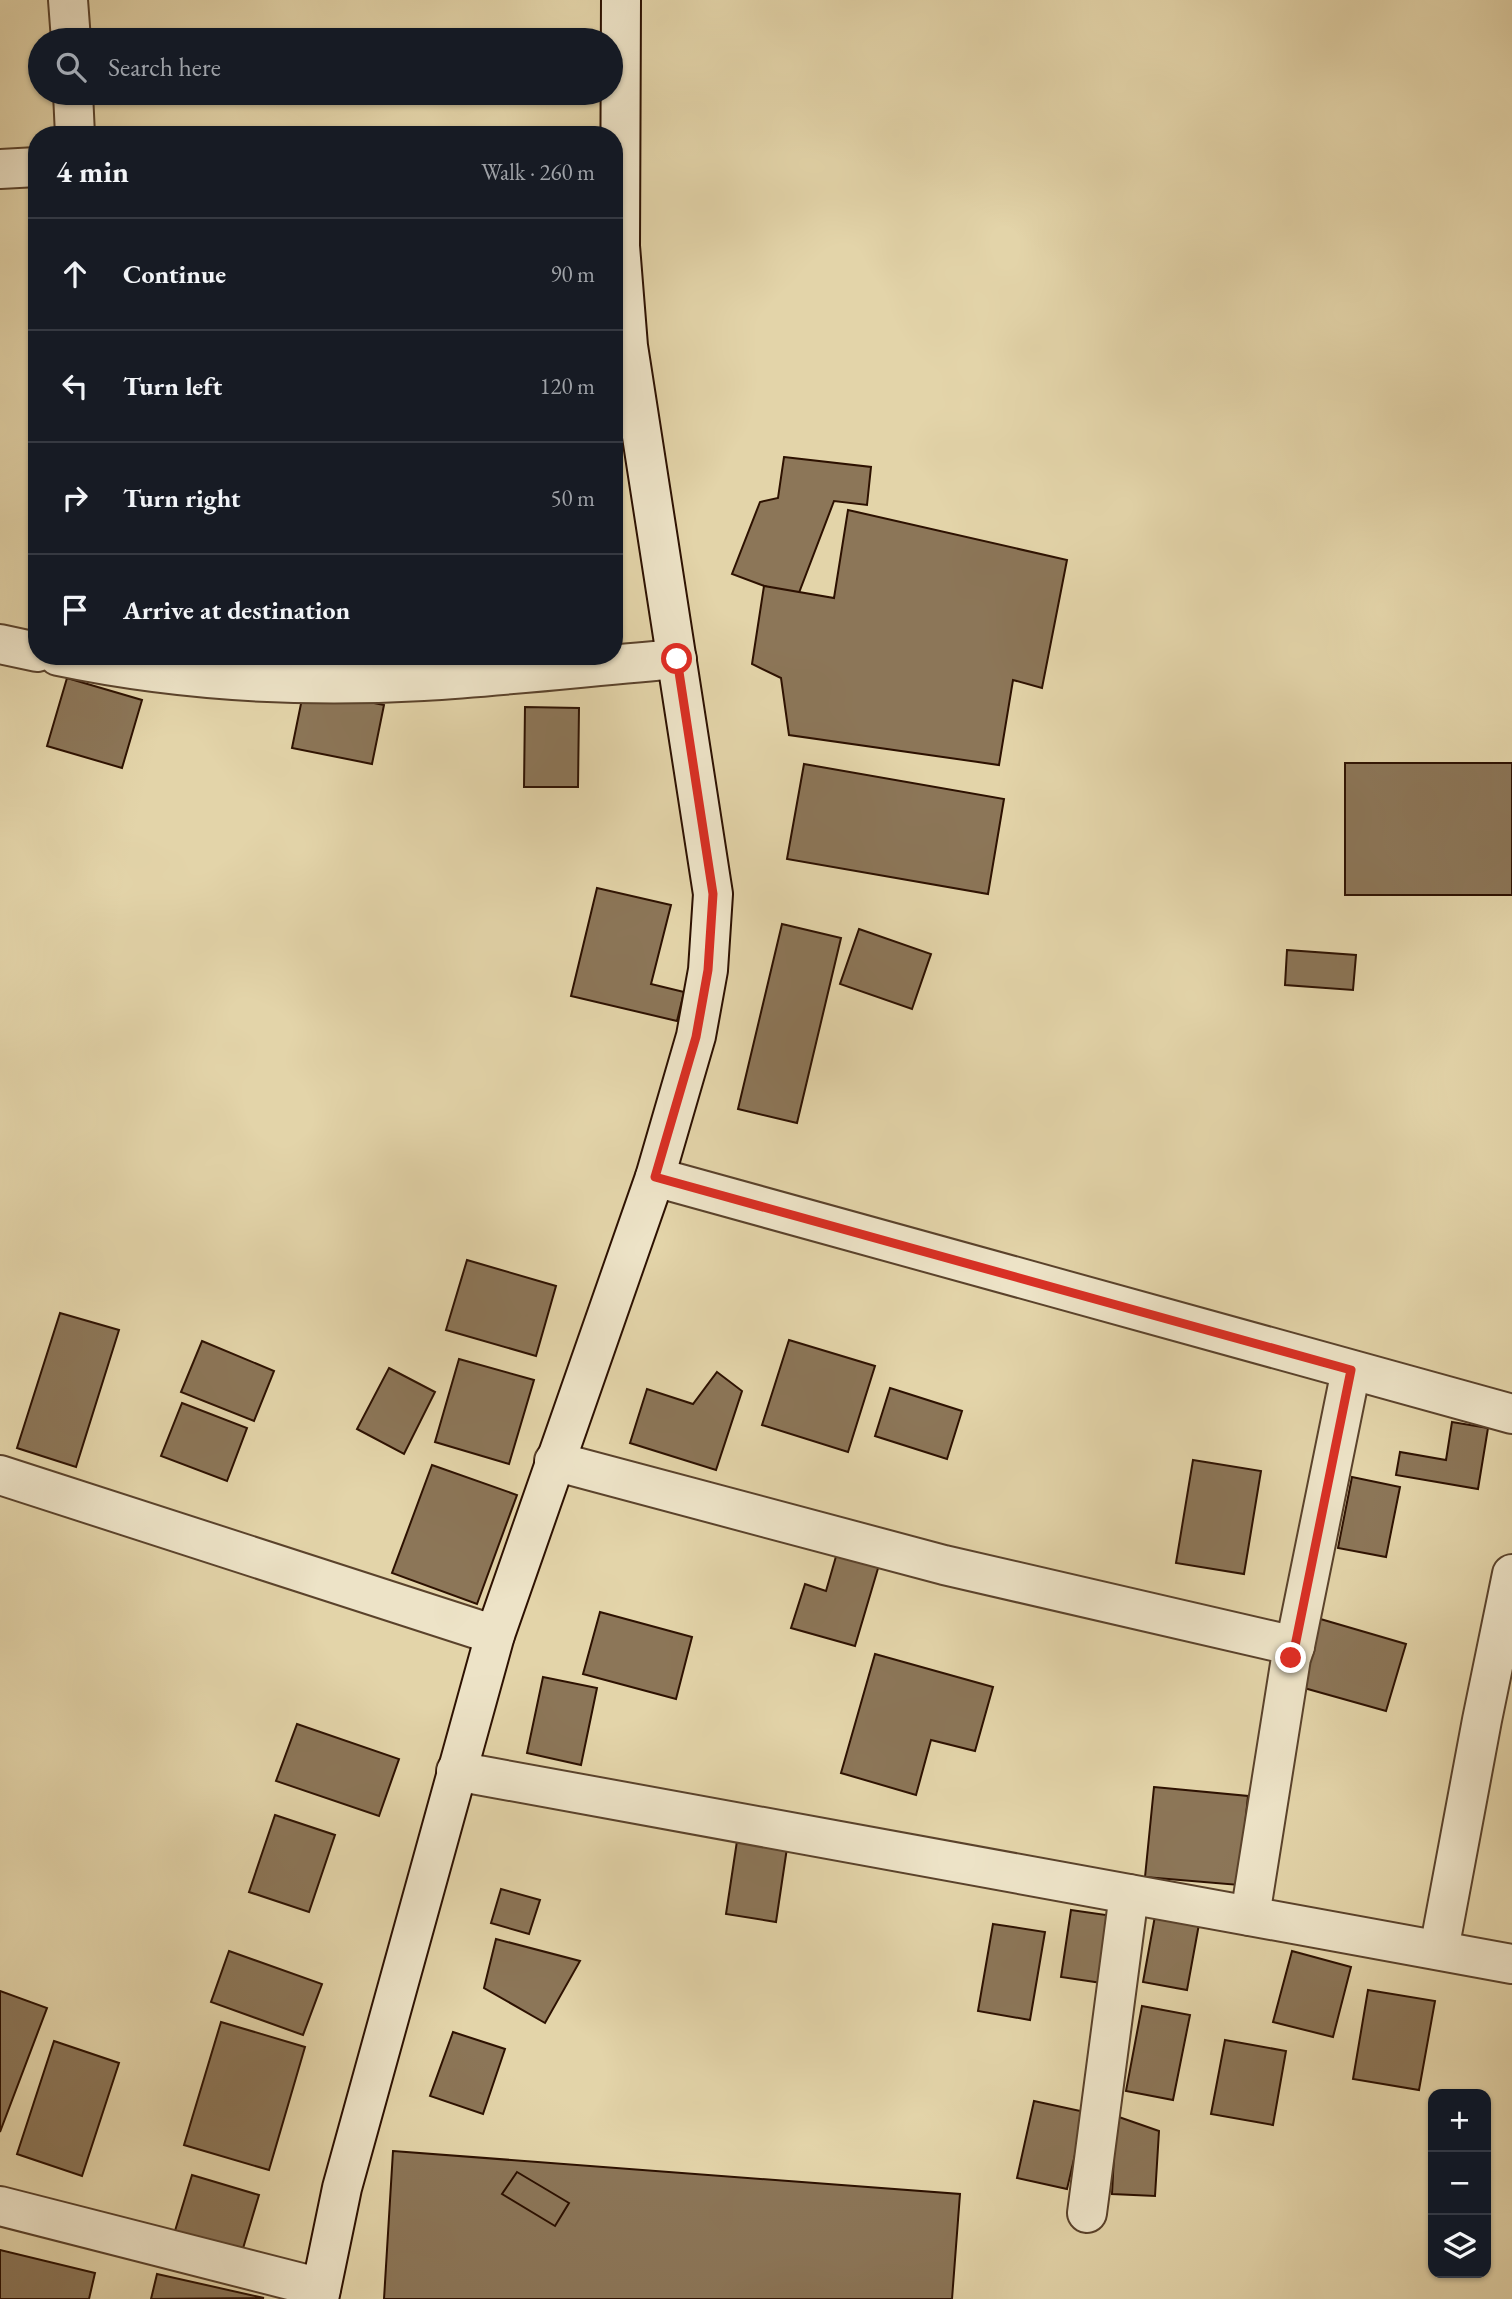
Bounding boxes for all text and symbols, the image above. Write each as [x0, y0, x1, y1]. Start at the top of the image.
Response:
search box [28, 28, 623, 105]
icon: search [52, 48, 90, 86]
text: Search here [108, 50, 221, 84]
text: 4 min [56, 152, 129, 191]
text: Walk · 260 m [481, 157, 595, 187]
icon: ahead [56, 255, 94, 293]
text: Continue [123, 257, 226, 291]
text: 90 m [550, 259, 595, 289]
icon: left [56, 367, 94, 405]
text: Turn left [123, 369, 222, 403]
text: 120 m [539, 371, 595, 401]
icon: right [56, 479, 94, 517]
text: Turn right [123, 481, 241, 515]
text: 50 m [550, 483, 595, 513]
icon: arrive [56, 591, 94, 629]
text: Arrive at destination [123, 593, 350, 627]
route start [661, 643, 692, 674]
route end [1275, 1642, 1306, 1673]
map controls [1428, 2089, 1491, 2278]
button: + [1428, 2089, 1491, 2152]
button: − [1428, 2152, 1491, 2215]
button: layers [1428, 2215, 1491, 2278]

